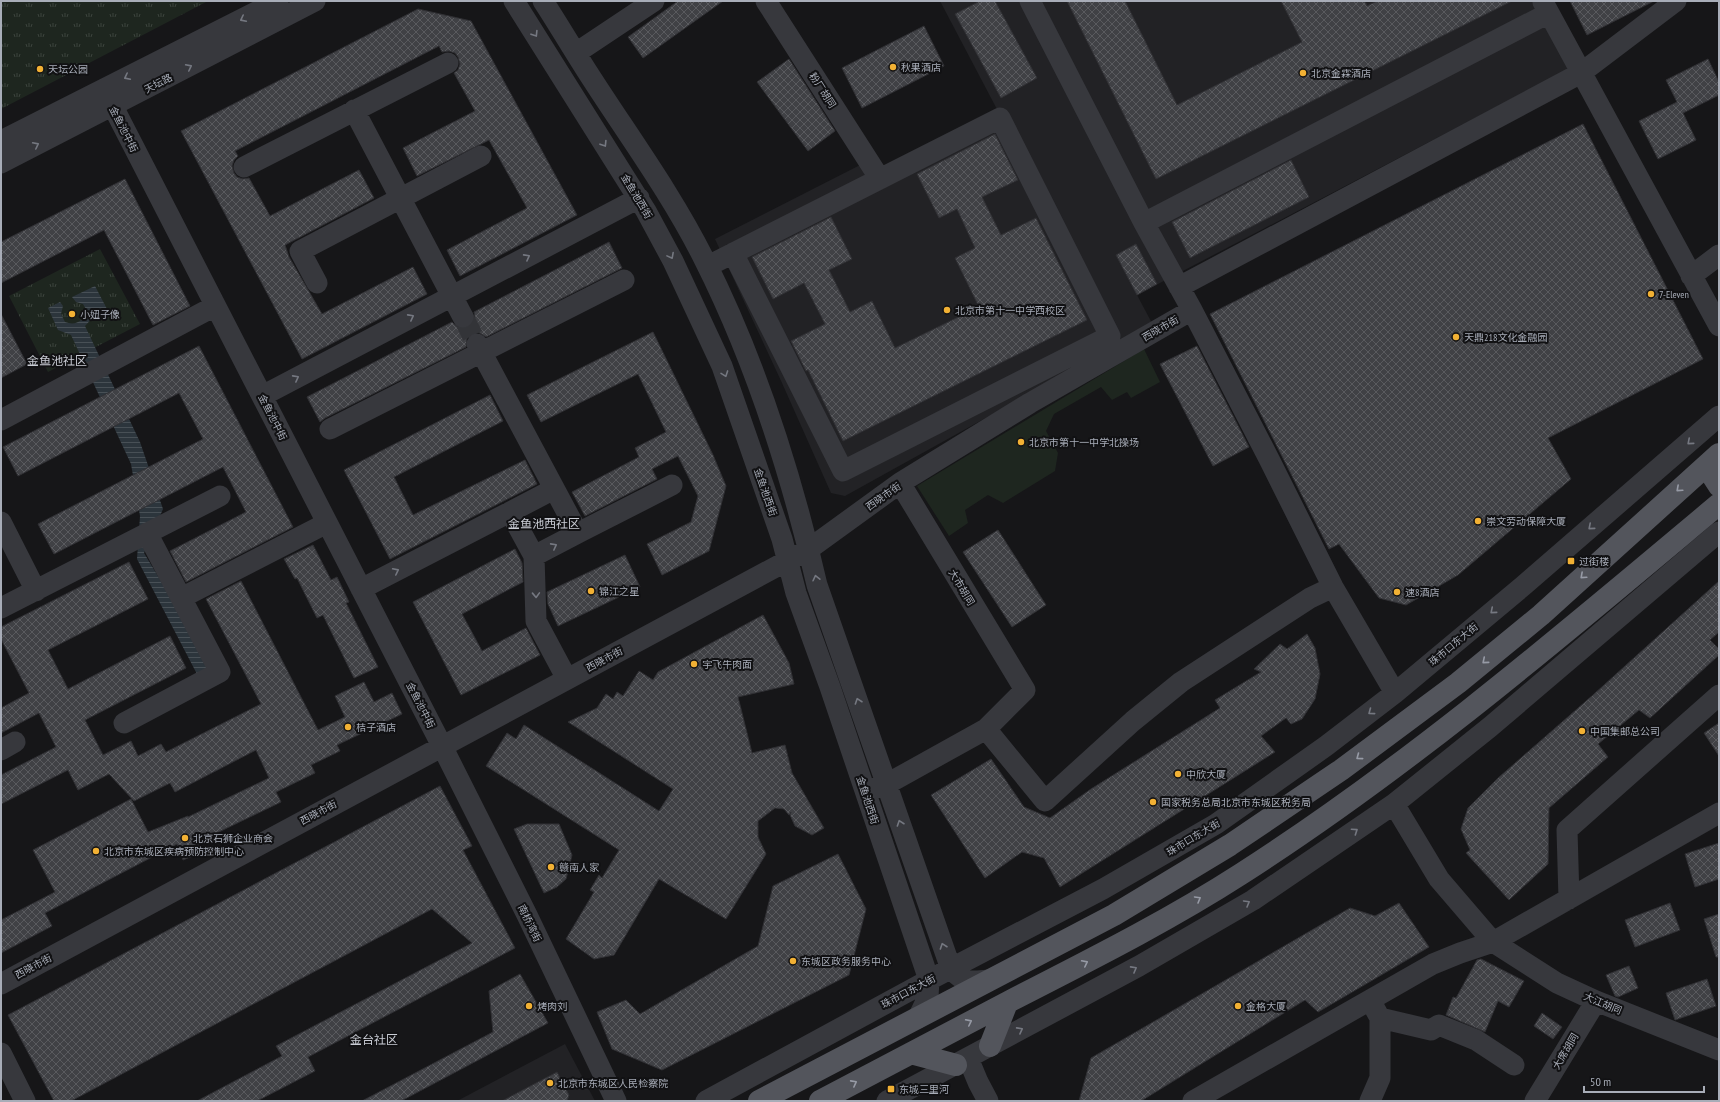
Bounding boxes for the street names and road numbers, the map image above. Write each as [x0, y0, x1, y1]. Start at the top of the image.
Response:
street label: 粉厂胡同 [806, 70, 839, 111]
street label: 天坛路 [142, 71, 175, 96]
street label: 金鱼池中街 [106, 104, 141, 154]
street label: 金鱼池西街 [618, 171, 655, 221]
street label: 西晓市街 [1140, 313, 1181, 344]
street label: 金鱼池中街 [255, 392, 290, 442]
street label: 金鱼池西街 [751, 466, 780, 518]
street label: 西晓市街 [863, 480, 903, 513]
street label: 大市胡同 [946, 567, 977, 608]
street label: 珠市口东大街 [1426, 620, 1480, 669]
street label: 西晓市街 [584, 644, 625, 675]
street label: 金鱼池中街 [403, 680, 438, 730]
street label: 金鱼池西街 [854, 774, 881, 826]
street label: 西晓市街 [298, 797, 339, 828]
street label: 珠市口东大街 [1164, 816, 1222, 858]
street label: 南桥湾街 [515, 902, 544, 944]
street label: 西晓市街 [13, 951, 54, 982]
street label: 珠市口东大街 [879, 972, 938, 1011]
street label: 大江胡同 [1582, 990, 1624, 1017]
street label: 大席胡同 [1550, 1031, 1581, 1072]

